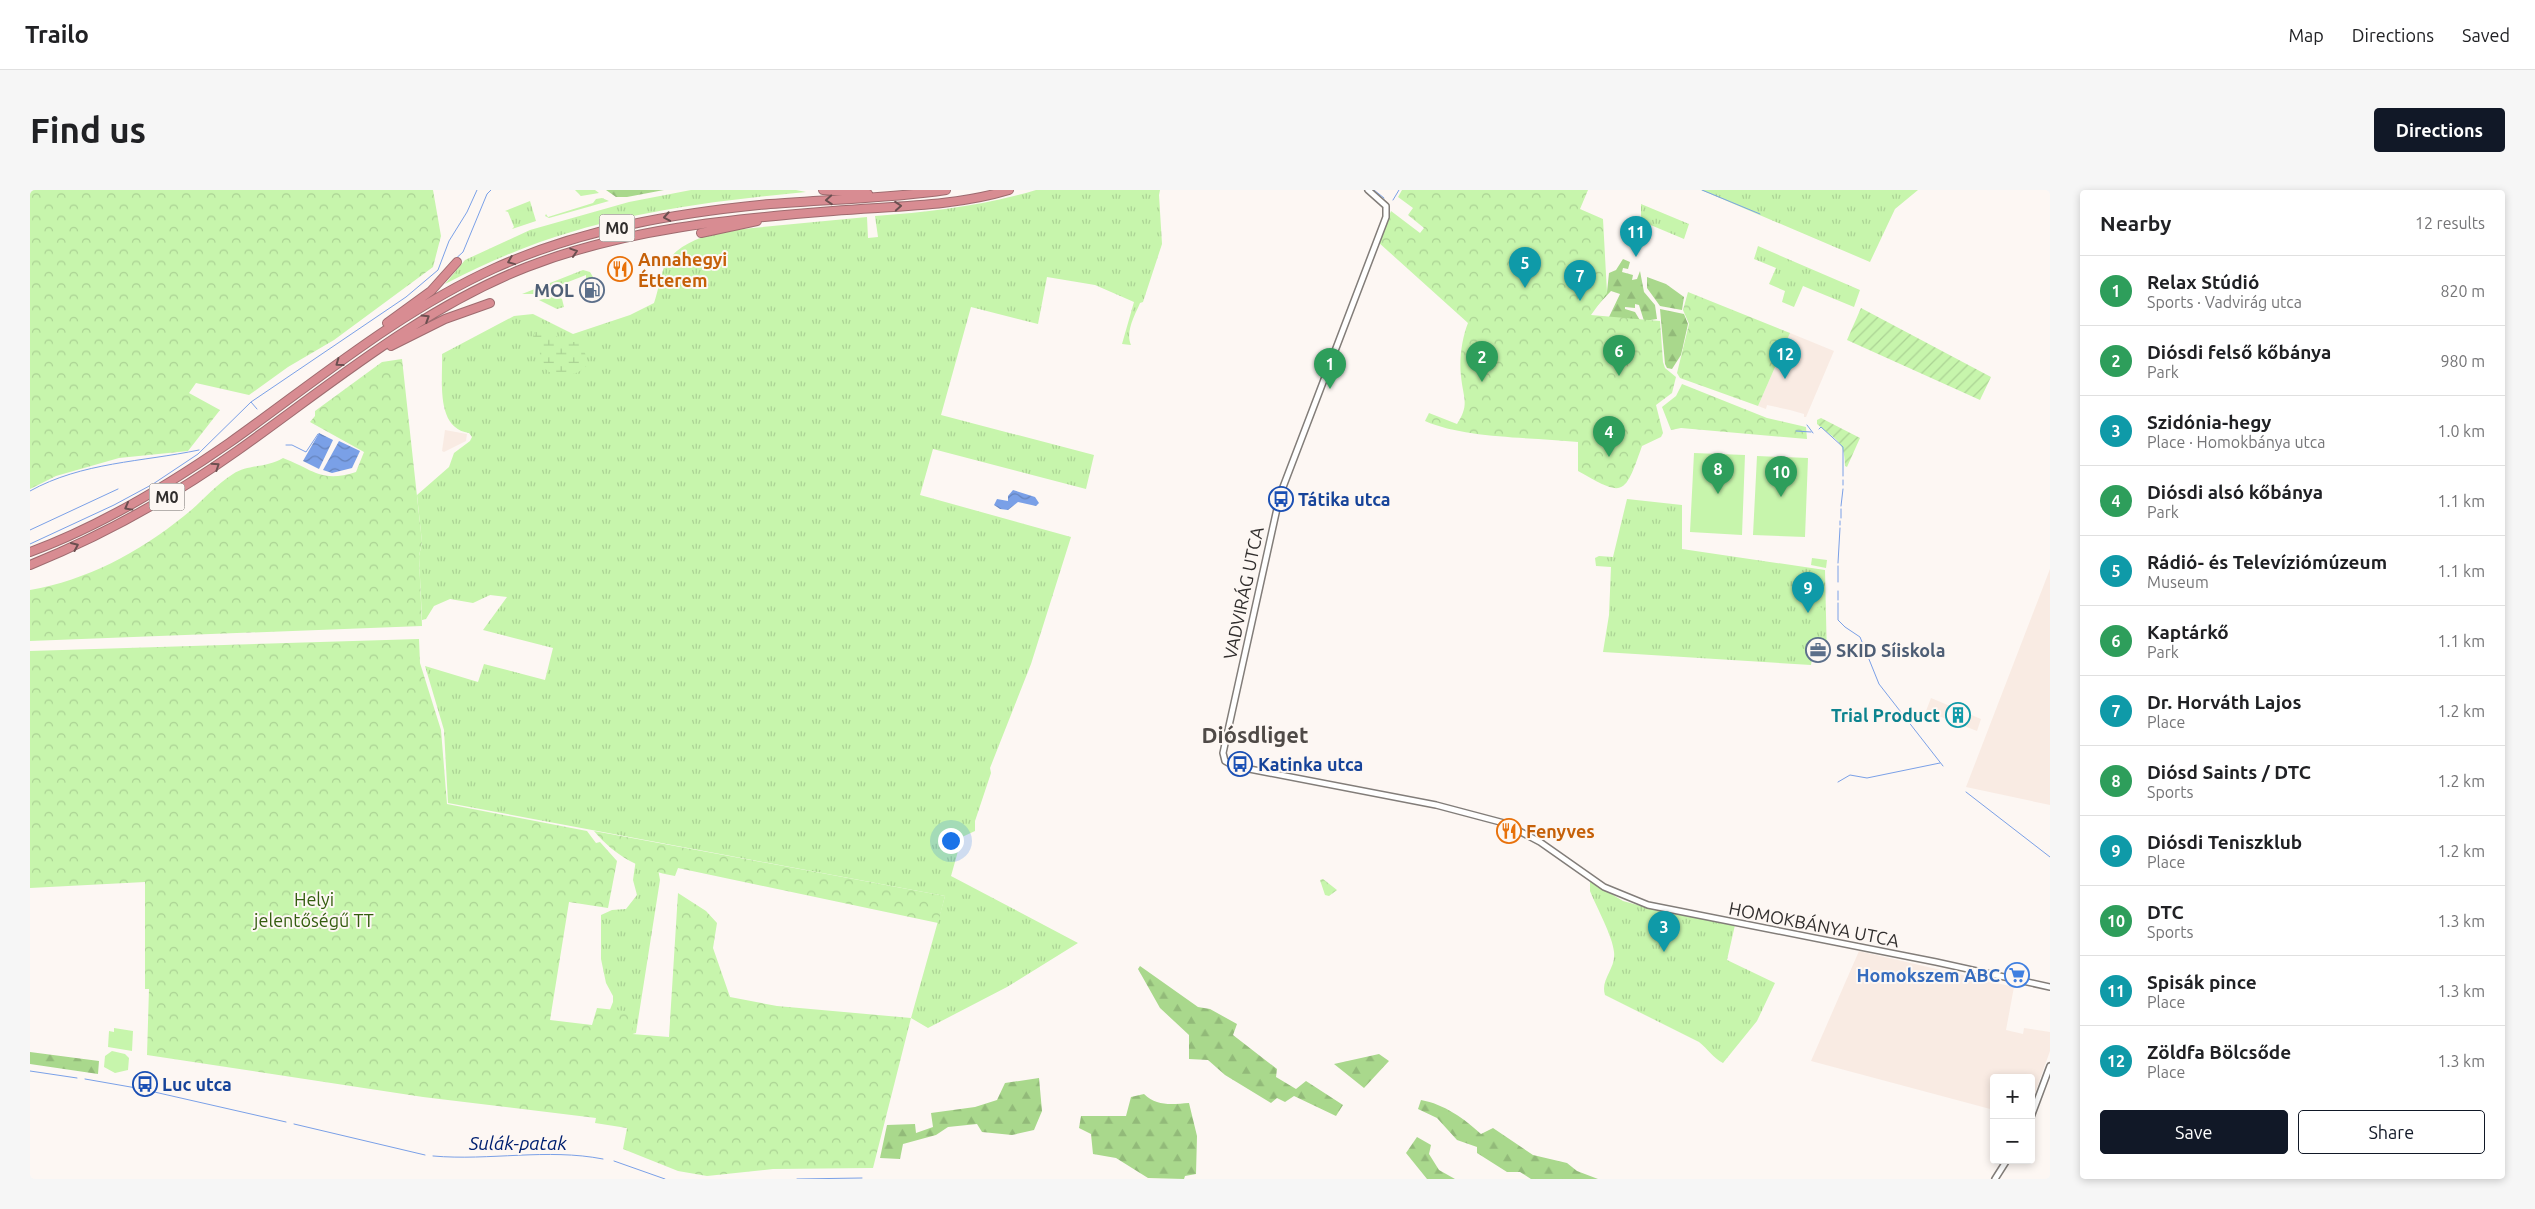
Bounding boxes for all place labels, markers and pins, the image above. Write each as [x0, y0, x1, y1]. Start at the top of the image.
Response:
pin: 11 [1620, 216, 1652, 257]
pin: 5 [1509, 247, 1541, 288]
place label: Annahegyi Étterem [638, 249, 727, 290]
restaurant icon: Annahegyi Étterem [607, 256, 633, 282]
pin: 7 [1564, 260, 1596, 301]
fuel station icon: MOL [579, 277, 605, 303]
place label: MOL [534, 280, 574, 300]
pin: 6 [1603, 335, 1635, 376]
pin: 12 [1769, 338, 1801, 379]
pin: 2 [1466, 341, 1498, 382]
pin: 1 [1314, 348, 1346, 389]
pin: 4 [1593, 416, 1625, 457]
pin: 8 [1702, 453, 1734, 494]
pin: 10 [1765, 456, 1797, 497]
bus stop icon: Tátika utca [1268, 486, 1294, 512]
place label: Tátika utca [1298, 489, 1390, 509]
pin: 9 [1792, 572, 1824, 613]
office icon: SKID Síiskola [1805, 637, 1831, 663]
place label: SKID Síiskola [1836, 640, 1946, 660]
building icon: Trial Product [1945, 702, 1971, 728]
place label: Trial Product [1831, 705, 1940, 725]
bus stop icon: Katinka utca [1227, 751, 1253, 777]
place label: Katinka utca [1258, 754, 1363, 774]
restaurant icon: Fenyves [1496, 818, 1522, 844]
place label: Fenyves [1526, 821, 1595, 841]
pin: 3 [1648, 911, 1680, 952]
supermarket icon: Homokszem ABC [2004, 962, 2030, 988]
place label: Homokszem ABC [1856, 965, 2000, 985]
bus stop icon: Luc utca [132, 1071, 158, 1097]
place label: Luc utca [162, 1074, 232, 1094]

